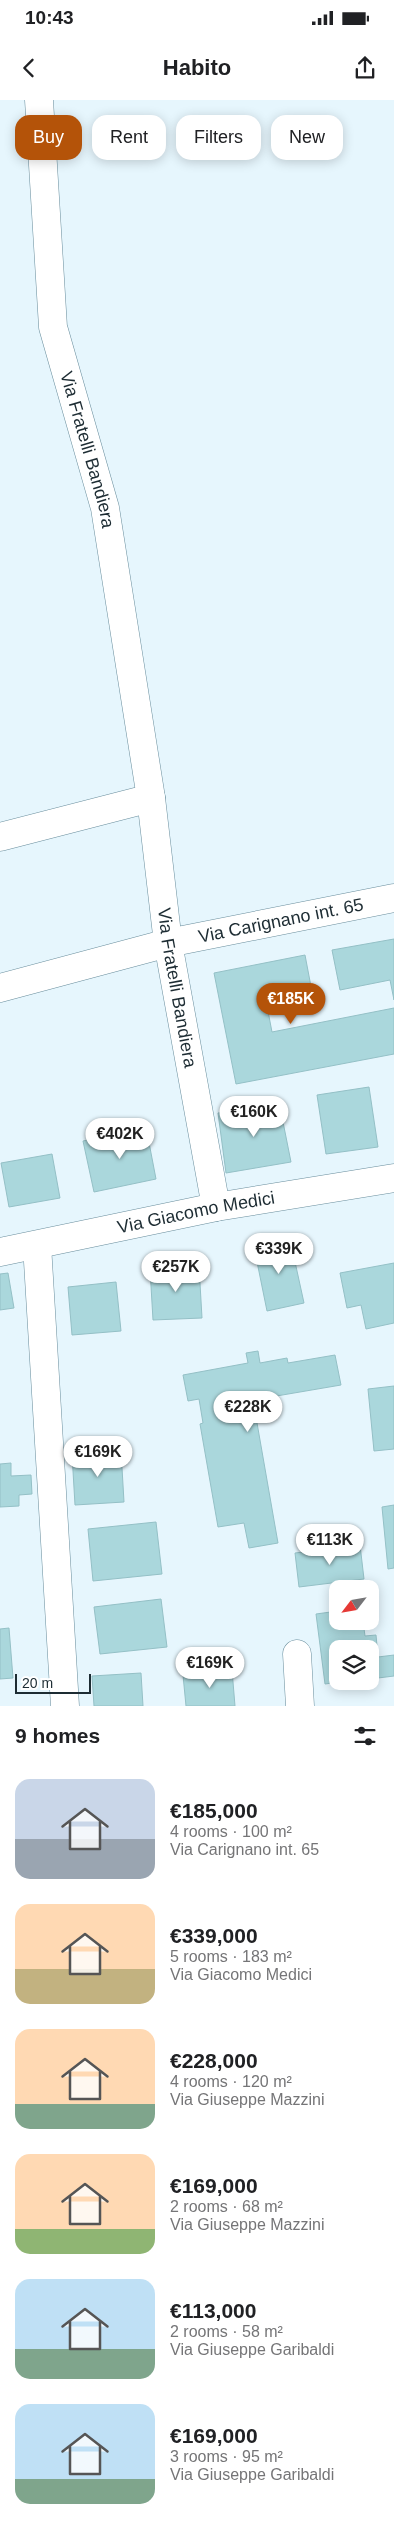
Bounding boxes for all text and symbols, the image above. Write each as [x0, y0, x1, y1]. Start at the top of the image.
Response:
text: 10:43 [25, 7, 74, 28]
icon: back [15, 54, 43, 82]
icon: share [351, 54, 379, 82]
text: Habito [163, 55, 231, 80]
chip: Buy [15, 115, 82, 160]
chip: Rent [92, 115, 166, 160]
chip: Filters [176, 115, 261, 160]
chip: New [271, 115, 343, 160]
street label: Via Fratelli Bandiera [56, 369, 118, 530]
street label: Via Carignano int. 65 [197, 894, 365, 947]
street label: Via Fratelli Bandiera [154, 907, 201, 1070]
pin: €185K [256, 982, 326, 1025]
text: €185K [267, 990, 315, 1007]
pin: €160K [219, 1096, 289, 1138]
text: €160K [230, 1103, 278, 1120]
pin: €402K [85, 1118, 155, 1160]
text: €402K [96, 1125, 144, 1142]
street label: Via Giacomo Medici [116, 1188, 276, 1237]
pin: €339K [244, 1232, 314, 1275]
text: €339K [255, 1240, 303, 1257]
pin: €257K [141, 1250, 211, 1293]
text: €257K [152, 1258, 200, 1275]
pin: €228K [213, 1390, 283, 1433]
text: €228K [224, 1398, 272, 1415]
pin: €169K [63, 1436, 133, 1478]
text: €169K [74, 1443, 122, 1460]
pin: €113K [295, 1524, 365, 1566]
text: €113K [307, 1531, 353, 1548]
north arrow [329, 1580, 379, 1630]
map controls [329, 1580, 379, 1690]
button: layers [329, 1640, 379, 1690]
pin: €169K [175, 1646, 245, 1689]
text: €169K [186, 1654, 234, 1671]
scale bar [15, 1671, 91, 1694]
text: 20 m [22, 1675, 53, 1691]
icon: filters [351, 1722, 379, 1750]
text: 9 homes [15, 1724, 100, 1747]
icon: home [55, 1799, 115, 1859]
text: €185,000 [170, 1799, 258, 1822]
text: 4 rooms · 100 m² [170, 1823, 292, 1840]
text: Via Carignano int. 65 [170, 1841, 319, 1858]
icon: home [55, 1924, 115, 1984]
text: €339,000 [170, 1924, 258, 1947]
text: 5 rooms · 183 m² [170, 1948, 292, 1965]
text: Via Giacomo Medici [170, 1966, 312, 1983]
icon: home [55, 2049, 115, 2109]
text: €228,000 [170, 2049, 258, 2072]
text: 4 rooms · 120 m² [170, 2073, 292, 2090]
text: Via Giuseppe Mazzini [170, 2091, 324, 2108]
icon: home [55, 2174, 115, 2234]
text: €169,000 [170, 2174, 258, 2197]
text: 2 rooms · 68 m² [170, 2198, 283, 2215]
text: Via Giuseppe Mazzini [170, 2216, 324, 2233]
icon: home [55, 2299, 115, 2359]
text: €113,000 [170, 2299, 256, 2322]
text: 2 rooms · 58 m² [170, 2323, 283, 2340]
text: Via Giuseppe Garibaldi [170, 2341, 334, 2358]
icon: home [55, 2424, 115, 2484]
text: €169,000 [170, 2424, 258, 2447]
text: 3 rooms · 95 m² [170, 2448, 283, 2465]
text: Via Giuseppe Garibaldi [170, 2466, 334, 2483]

